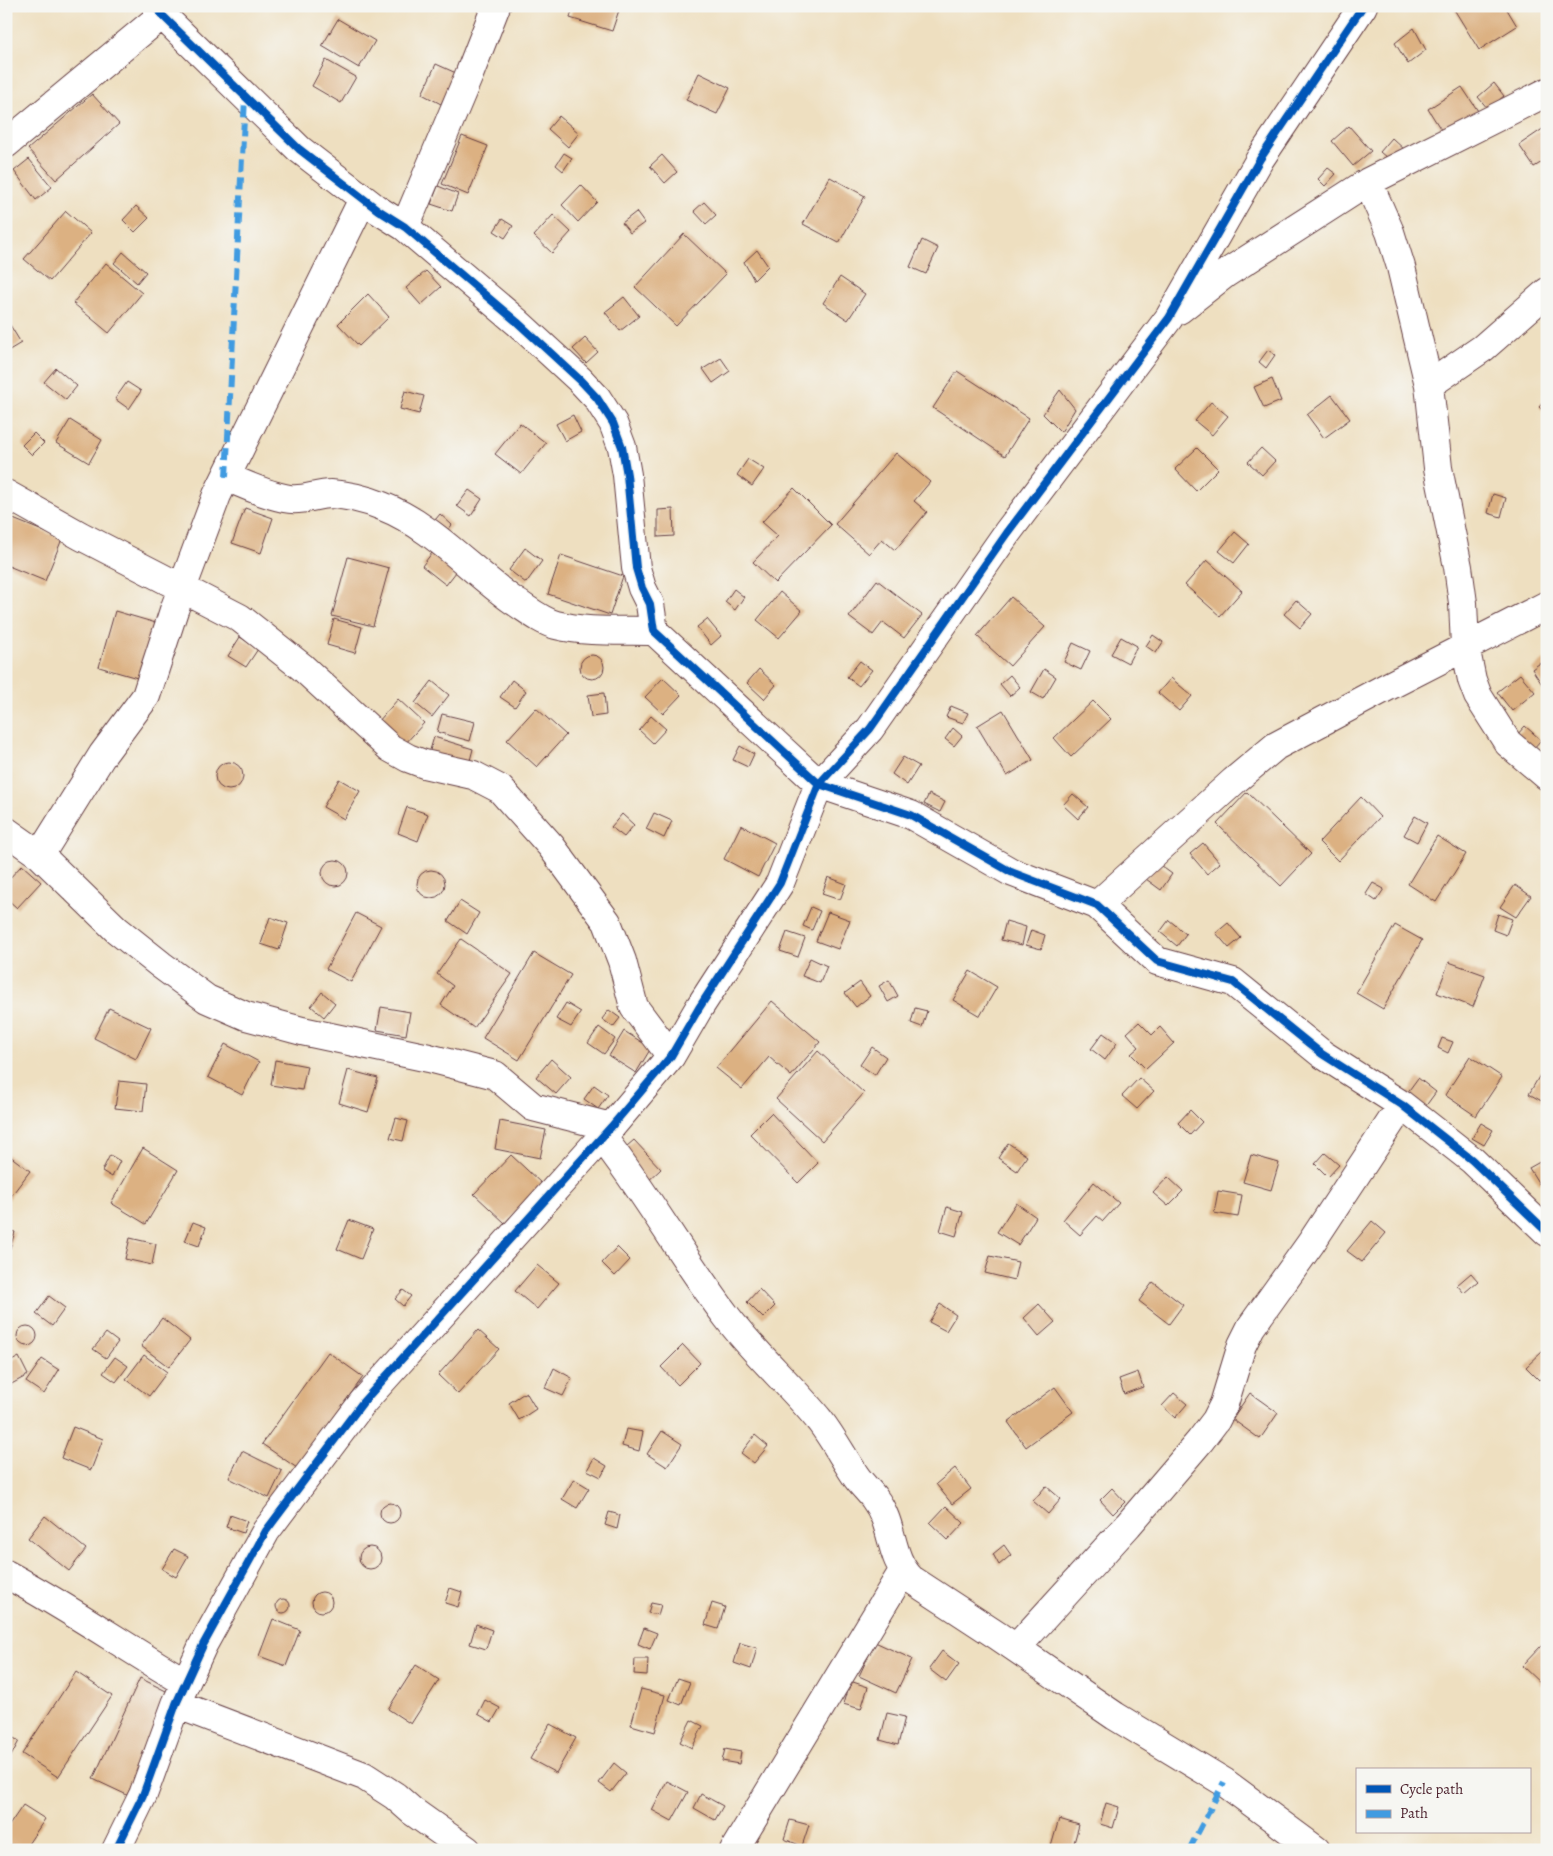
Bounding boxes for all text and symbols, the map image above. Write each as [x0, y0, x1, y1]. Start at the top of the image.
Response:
legend [1356, 1768, 1530, 1834]
text: Cycle path [1400, 1779, 1463, 1799]
text: Path [1400, 1803, 1428, 1823]

